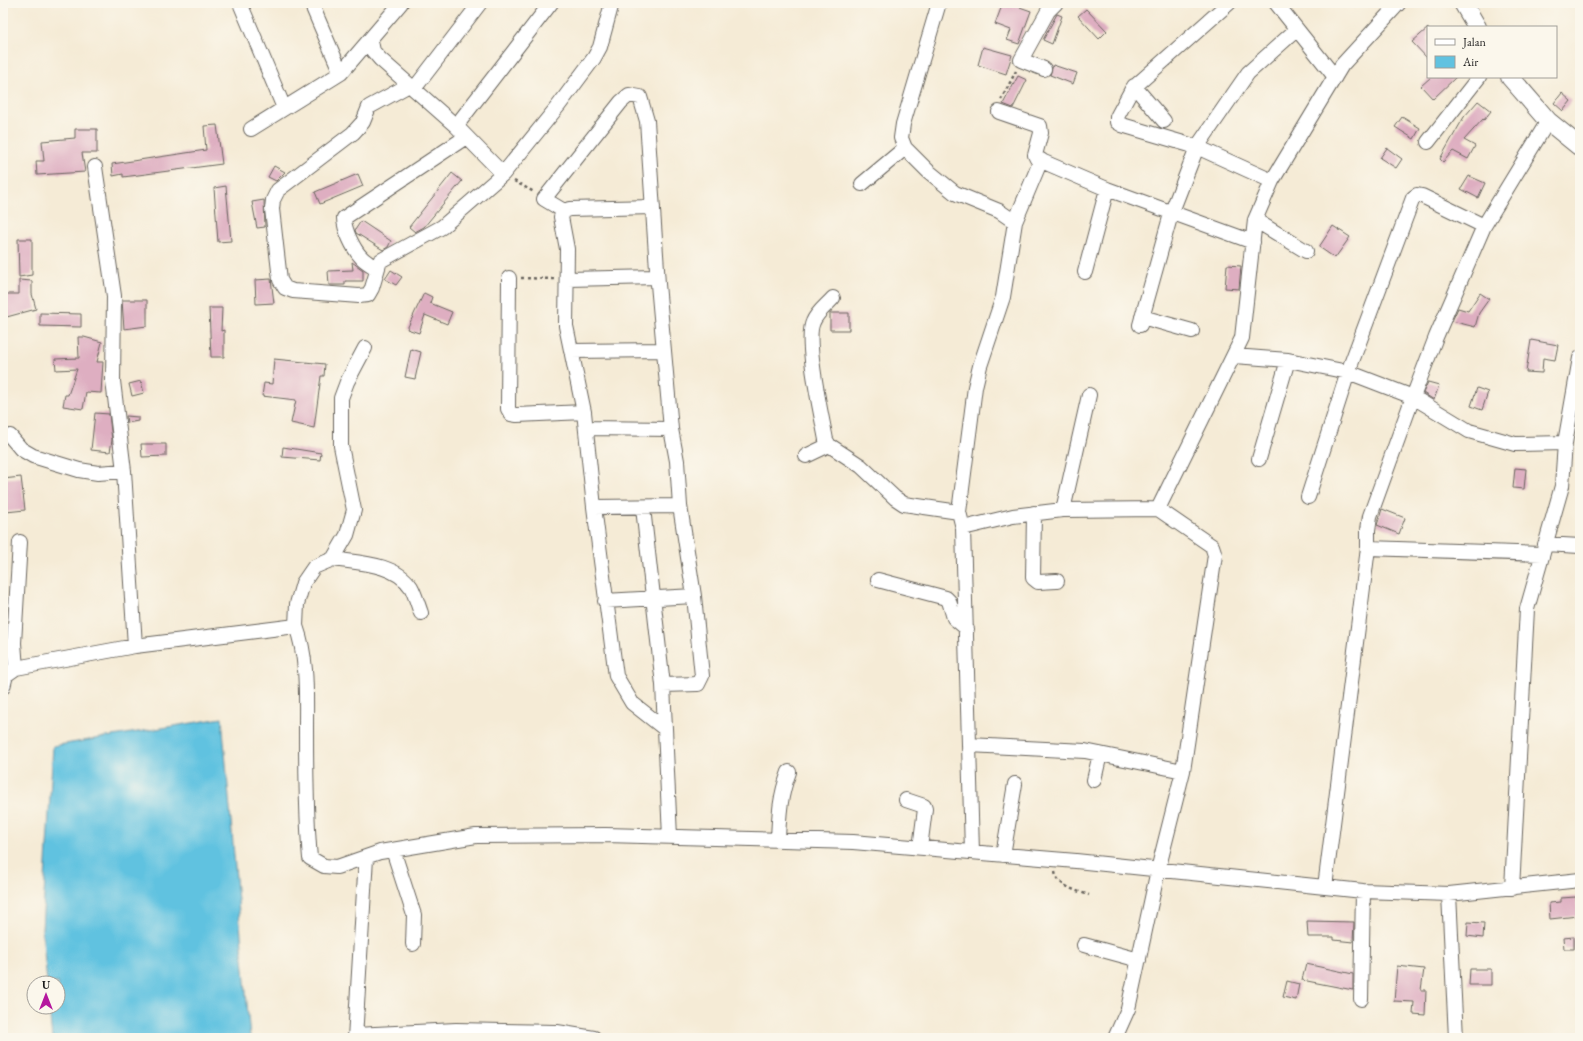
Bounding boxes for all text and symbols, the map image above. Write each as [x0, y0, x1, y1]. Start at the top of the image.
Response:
legend [1427, 26, 1557, 78]
text: Jalan [1462, 34, 1487, 50]
text: Air [1462, 54, 1478, 70]
north arrow [26, 975, 66, 1015]
text: U [42, 978, 51, 992]

